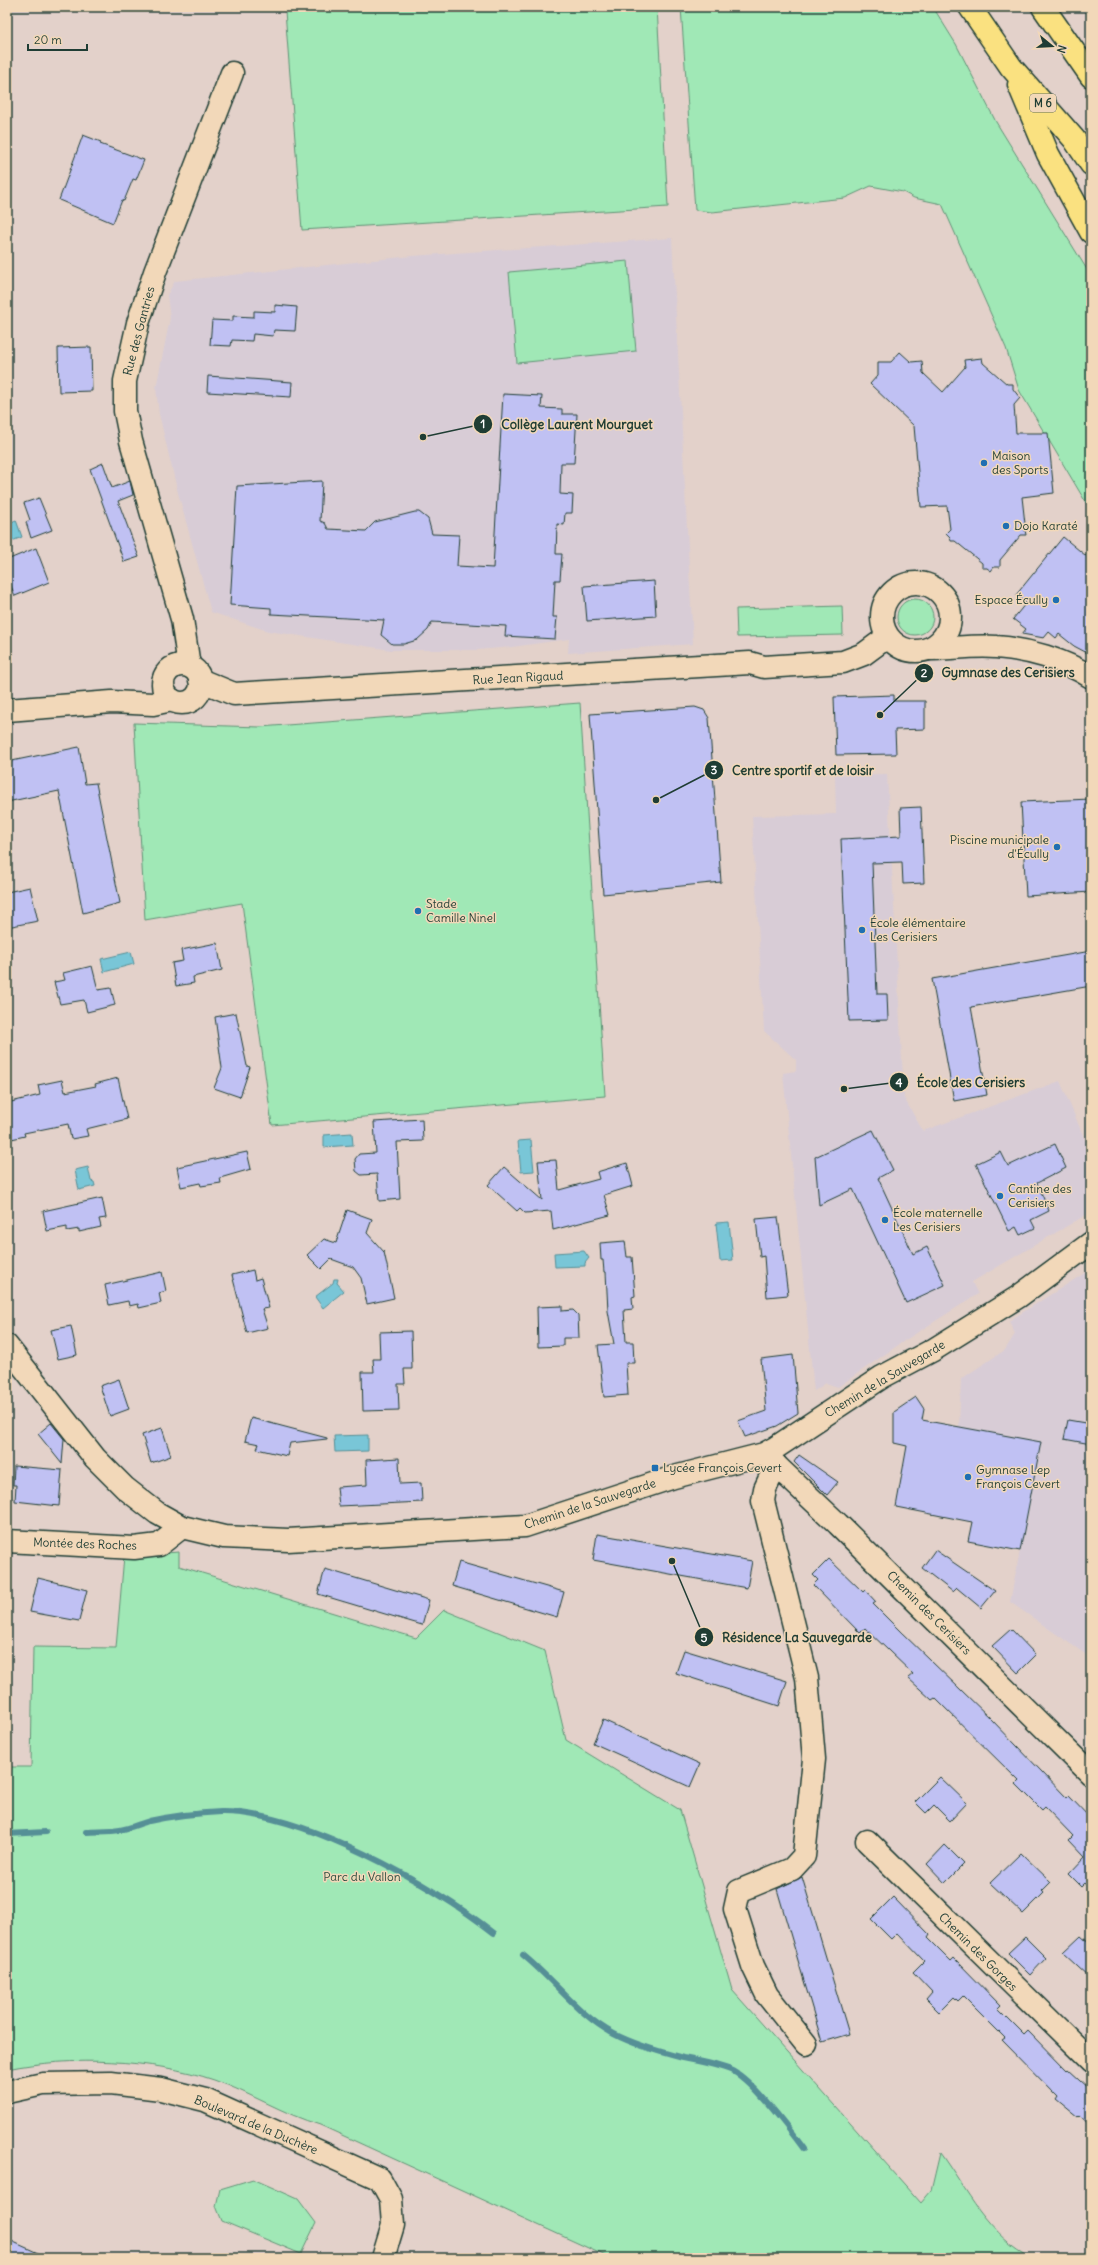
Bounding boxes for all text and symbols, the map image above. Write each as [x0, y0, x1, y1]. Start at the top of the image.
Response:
scale bar [28, 26, 87, 52]
north arrow [1032, 26, 1072, 66]
text: 20 m [34, 32, 62, 47]
text: N [1054, 43, 1069, 55]
road number: M 6 [1030, 94, 1056, 112]
street label: Rue des Gantries [119, 285, 158, 377]
callout: Collège Laurent Mourguet [473, 412, 660, 437]
text: 1 [481, 416, 485, 431]
text: Collège Laurent Mourguet [501, 416, 653, 433]
place label: Maison des Sports [992, 448, 1048, 477]
marker: Maison des Sports [979, 458, 989, 468]
place label: Dojo Karaté [1014, 518, 1078, 533]
marker: Dojo Karaté [1001, 521, 1011, 531]
place label: Espace Écully [974, 592, 1048, 607]
marker: Espace Écully [1051, 595, 1061, 605]
callout: Gymnase des Cerisiers [914, 660, 1083, 685]
text: Gymnase des Cerisiers [941, 664, 1075, 681]
text: 2 [921, 665, 928, 680]
street label: Rue Jean Rigaud [472, 668, 564, 687]
callout: Centre sportif et de loisir [704, 757, 882, 782]
text: 3 [711, 762, 718, 777]
text: Centre sportif et de loisir [732, 762, 875, 779]
place label: Piscine municipale d'Écully [950, 832, 1049, 861]
marker: Piscine municipale d'Écully [1052, 842, 1062, 852]
place label: Stade Camille Ninel [426, 896, 496, 925]
marker: Stade Camille Ninel [413, 906, 423, 916]
place label: École élémentaire Les Cerisiers [870, 915, 966, 944]
marker: École élémentaire Les Cerisiers [857, 925, 867, 935]
callout: École des Cerisiers [889, 1070, 1034, 1095]
text: École des Cerisiers [917, 1073, 1025, 1091]
text: 4 [896, 1075, 903, 1090]
place label: Cantine des Cerisiers [1008, 1181, 1071, 1210]
marker: Cantine des Cerisiers [995, 1191, 1005, 1201]
place label: École maternelle Les Cerisiers [893, 1205, 983, 1234]
marker: École maternelle Les Cerisiers [880, 1215, 890, 1225]
street label: Chemin de la Sauvegarde [822, 1337, 948, 1420]
place label: Lycée François Cevert [663, 1460, 782, 1475]
place label: Gymnase Lep François Cevert [976, 1462, 1060, 1491]
marker: Lycée François Cevert [650, 1463, 660, 1473]
marker: Gymnase Lep François Cevert [963, 1472, 973, 1482]
street label: Chemin de la Sauvegarde [522, 1475, 658, 1532]
street label: Montée des Roches [33, 1534, 137, 1553]
street label: Chemin des Cerisiers [884, 1567, 975, 1658]
callout: Résidence La Sauvegarde [694, 1625, 880, 1650]
text: Résidence La Sauvegarde [722, 1629, 872, 1646]
text: 5 [701, 1630, 708, 1645]
park label: Parc du Vallon [323, 1869, 401, 1884]
street label: Chemin des Gorges [936, 1909, 1021, 1994]
street label: Boulevard de la Duchère [192, 2092, 320, 2157]

